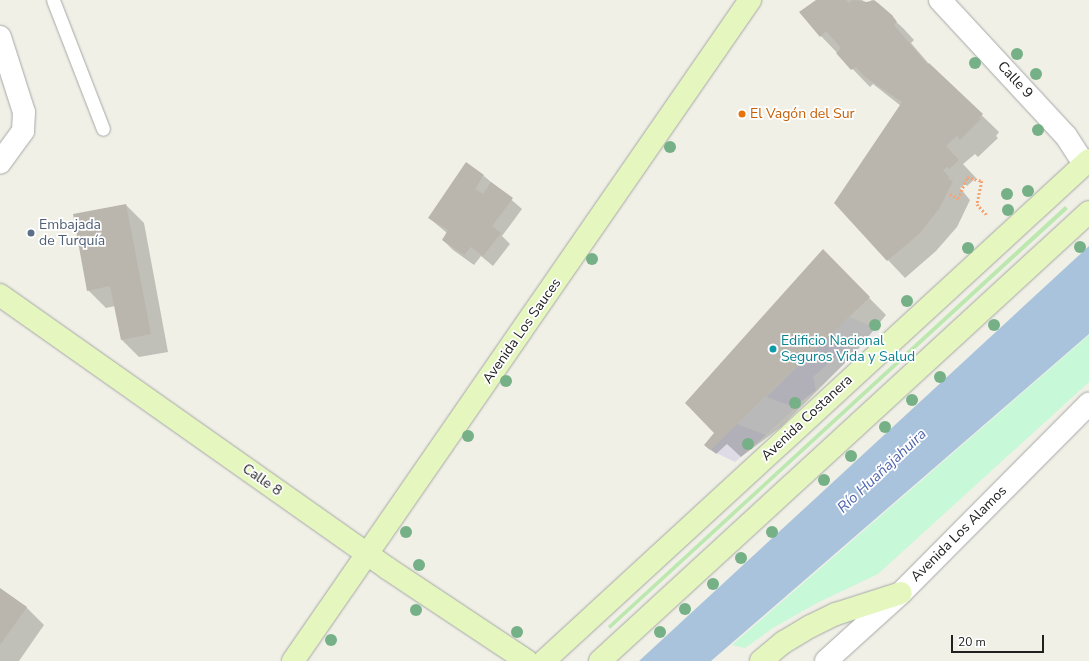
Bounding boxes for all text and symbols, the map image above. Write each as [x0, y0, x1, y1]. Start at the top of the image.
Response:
street label: Calle 9 [994, 58, 1036, 102]
place label: El Vagón del Sur [750, 106, 855, 122]
marker: El Vagón del Sur [737, 109, 747, 119]
place label: Embajada de Turquía [39, 217, 105, 250]
marker: Embajada de Turquía [26, 228, 36, 238]
street label: Avenida Los Sauces [479, 275, 565, 387]
place label: Edificio Nacional Seguros Vida y Salud [781, 333, 915, 366]
marker: Edificio Nacional Seguros Vida y Salud [768, 344, 778, 354]
street label: Avenida Costanera [758, 372, 856, 464]
water label: Río Huañajahuira [834, 425, 930, 517]
street label: Calle 8 [239, 460, 285, 500]
street label: Avenida Los Alamos [908, 483, 1010, 585]
scale bar [953, 627, 1046, 653]
text: 20 m [958, 634, 986, 650]

